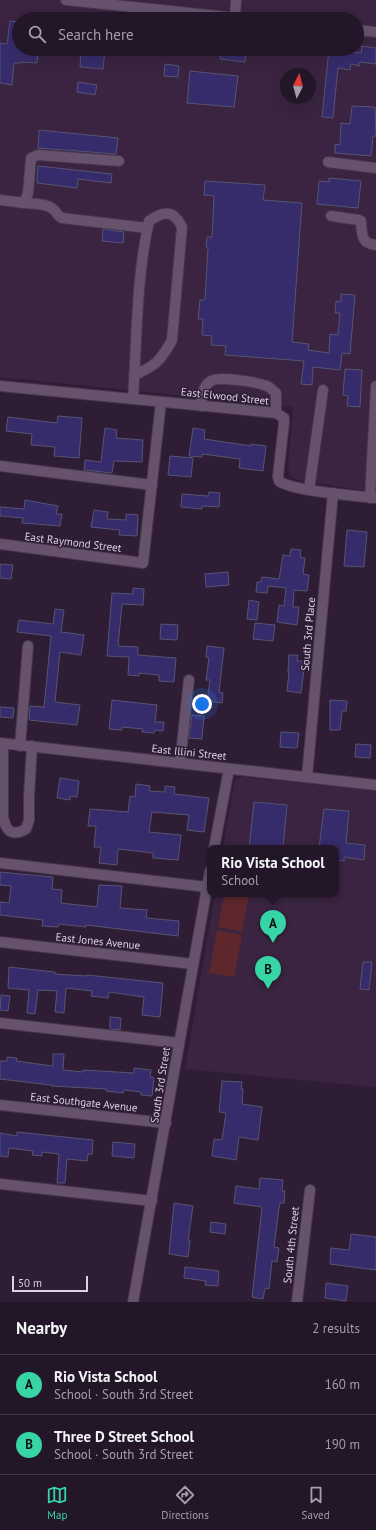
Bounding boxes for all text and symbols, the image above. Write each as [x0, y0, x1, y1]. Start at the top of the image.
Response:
search box [12, 12, 364, 56]
icon: search [26, 23, 48, 45]
text: Search here [58, 25, 134, 44]
north arrow [280, 68, 316, 104]
street label: East Elwood Street [180, 384, 270, 408]
street label: East Raymond Street [24, 529, 122, 555]
street label: South 3rd Place [298, 596, 318, 672]
your location [192, 694, 212, 714]
street label: East Illini Street [151, 741, 227, 763]
popup [207, 845, 339, 897]
text: Rio Vista School [221, 853, 325, 872]
text: School [221, 872, 259, 889]
pin: A [260, 910, 286, 943]
street label: East Jones Avenue [55, 930, 141, 952]
pin: B [255, 956, 281, 989]
street label: South 3rd Street [147, 1046, 173, 1124]
street label: East Southgate Avenue [30, 1089, 139, 1115]
street label: South 4th Street [280, 1206, 302, 1284]
scale bar [12, 1274, 88, 1293]
text: 50 m [18, 1276, 42, 1290]
text: Nearby [16, 1317, 67, 1339]
text: 2 results [312, 1320, 360, 1337]
text: Rio Vista School [54, 1367, 157, 1386]
text: A [25, 1376, 33, 1393]
text: 160 m [325, 1376, 360, 1393]
text: School · South 3rd Street [54, 1386, 193, 1403]
text: Three D Street School [54, 1427, 194, 1446]
text: B [25, 1436, 33, 1453]
text: 190 m [325, 1436, 360, 1453]
text: School · South 3rd Street [54, 1446, 193, 1463]
tab: Map [46, 1484, 68, 1522]
tab: Directions [161, 1484, 209, 1522]
tab: Saved [302, 1484, 330, 1522]

